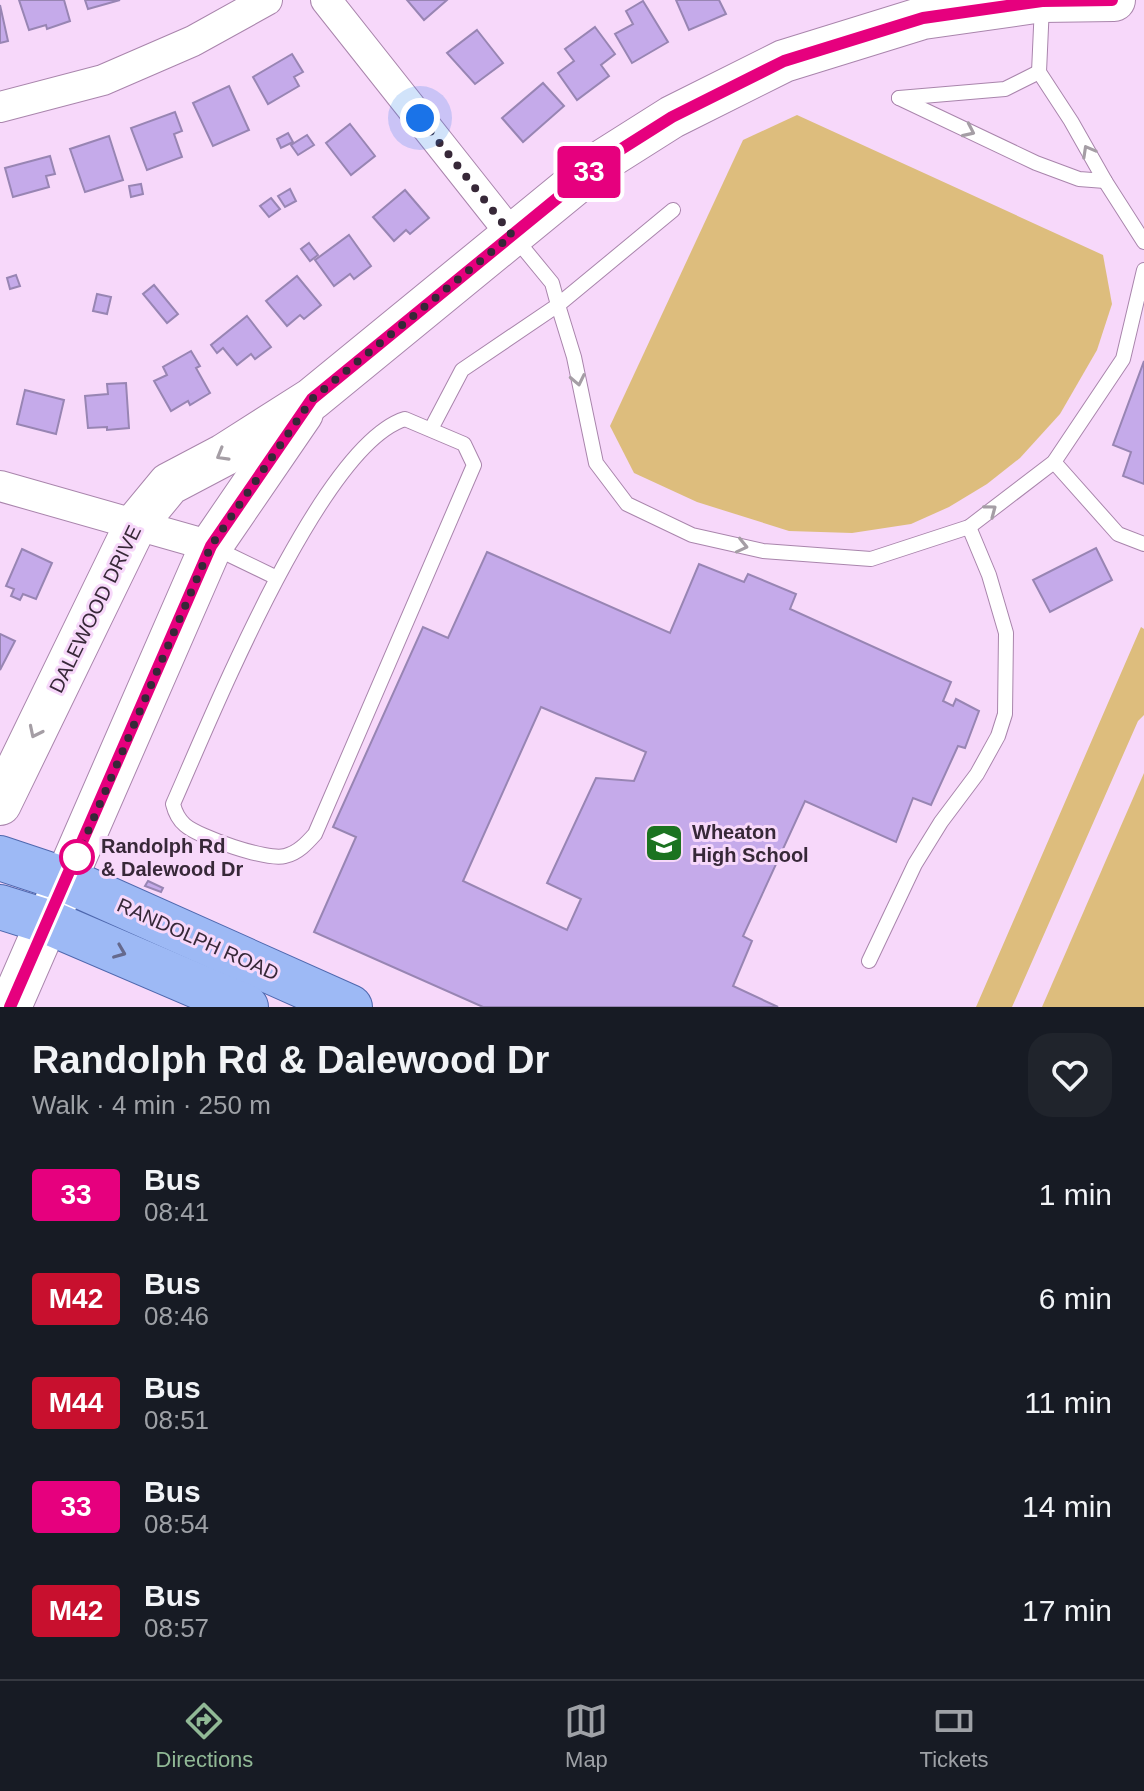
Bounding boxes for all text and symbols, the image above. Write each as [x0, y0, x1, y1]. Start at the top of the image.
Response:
your location [400, 98, 440, 138]
one-way arrow [961, 121, 975, 137]
line badge: 33 [553, 146, 625, 198]
one-way arrow [1082, 146, 1098, 160]
text: 33 [573, 156, 605, 187]
one-way arrow [569, 373, 586, 387]
one-way arrow [216, 445, 231, 461]
one-way arrow [982, 506, 997, 520]
street label: DALEWOOD DRIVE [45, 522, 145, 696]
one-way arrow [735, 537, 749, 554]
one-way arrow [29, 724, 45, 739]
place label: Wheaton High School [692, 821, 809, 866]
school or university icon: Wheaton High School [643, 822, 685, 864]
place label: Randolph Rd & Dalewood Dr [101, 835, 243, 880]
marker: Randolph Rd & Dalewood Dr [60, 840, 94, 874]
street label: RANDOLPH ROAD [114, 893, 282, 985]
one-way arrow [112, 942, 126, 959]
button: heart [1028, 1033, 1112, 1117]
text: Randolph Rd & Dalewood Dr [32, 1039, 549, 1081]
text: Walk · 4 min · 250 m [32, 1090, 271, 1120]
text: Bus [144, 1163, 201, 1196]
text: 1 min [1039, 1178, 1112, 1211]
text: 33 [60, 1179, 92, 1210]
text: 08:41 [144, 1197, 209, 1227]
text: Bus [144, 1267, 201, 1300]
text: 6 min [1039, 1282, 1112, 1315]
text: M42 [49, 1283, 103, 1314]
text: 08:46 [144, 1301, 209, 1331]
text: Bus [144, 1371, 201, 1404]
text: 11 min [1024, 1386, 1112, 1419]
text: M44 [49, 1387, 103, 1418]
text: 08:51 [144, 1405, 209, 1435]
text: Bus [144, 1475, 201, 1508]
text: 14 min [1022, 1490, 1112, 1523]
text: 33 [60, 1491, 92, 1522]
text: 08:54 [144, 1509, 209, 1539]
text: Bus [144, 1579, 201, 1612]
text: 17 min [1022, 1594, 1112, 1627]
text: M42 [49, 1595, 103, 1626]
text: 08:57 [144, 1613, 209, 1643]
tab: Directions [156, 1699, 253, 1773]
tab: Map [564, 1699, 608, 1773]
tab: Tickets [920, 1699, 988, 1773]

